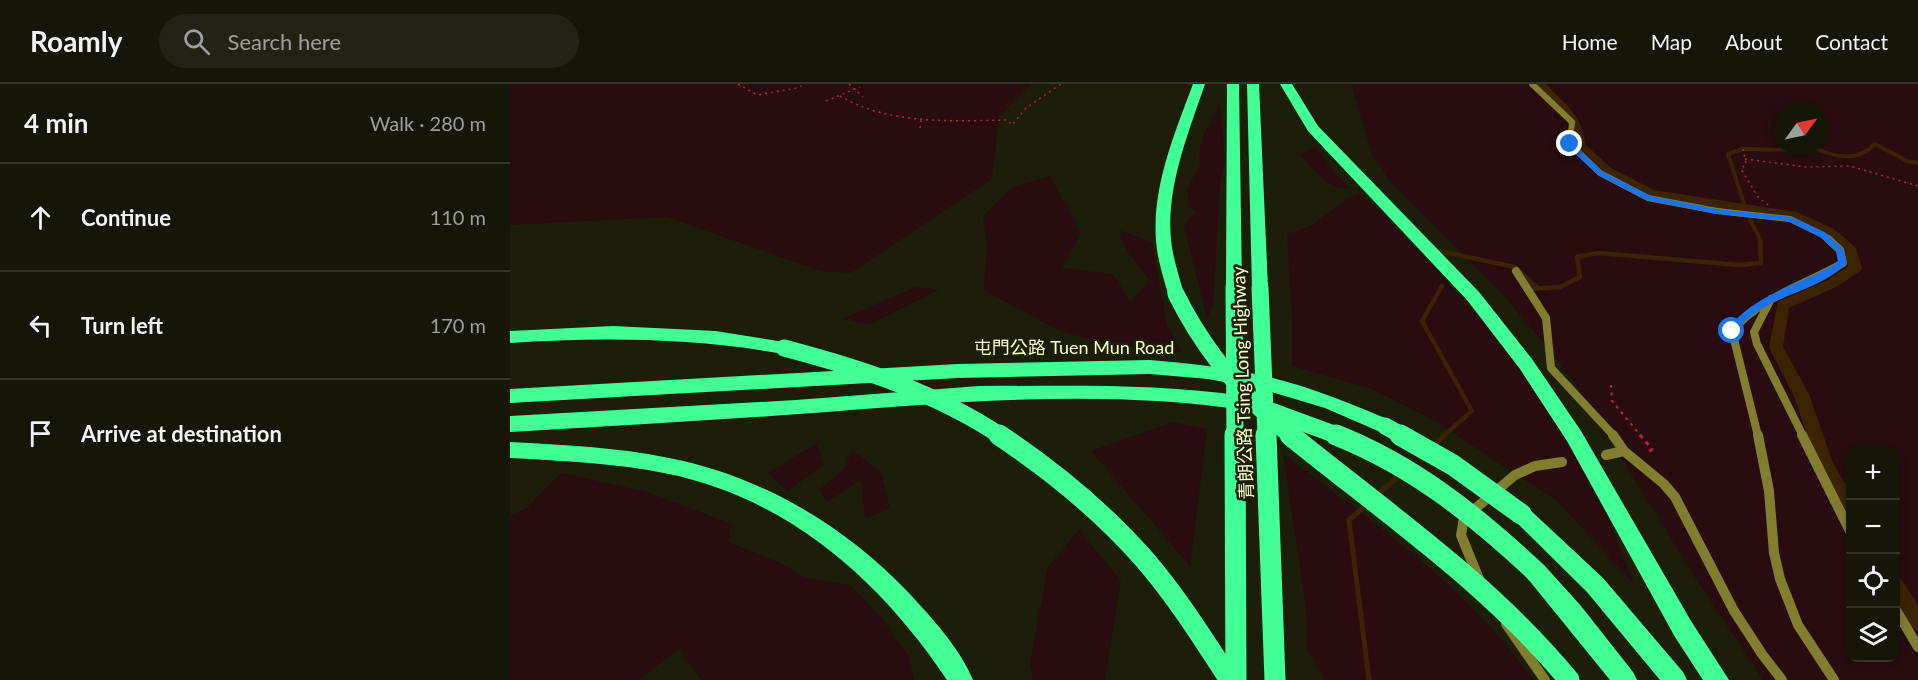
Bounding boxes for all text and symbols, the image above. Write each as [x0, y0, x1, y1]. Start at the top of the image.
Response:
search box [159, 14, 579, 68]
text: Roamly [30, 24, 123, 58]
icon: search [180, 25, 213, 58]
text: Search here [228, 28, 341, 55]
text: Home [1562, 29, 1618, 54]
text: Map [1651, 29, 1692, 54]
text: About [1725, 29, 1782, 54]
text: Contact [1815, 29, 1888, 54]
north arrow [1774, 102, 1828, 156]
text: 4 min [24, 107, 88, 139]
text: Walk · 280 m [370, 111, 486, 135]
route end [1556, 130, 1582, 156]
icon: ahead [24, 201, 57, 234]
text: Continue [81, 204, 171, 231]
text: 110 m [430, 205, 486, 229]
street label: 青朗公路 Tsing Long Highway [1227, 265, 1257, 500]
icon: left [24, 309, 57, 342]
text: Turn left [81, 312, 163, 339]
text: 170 m [430, 313, 486, 337]
route start [1718, 317, 1744, 343]
street label: 屯門公路 Tuen Mun Road [974, 336, 1174, 358]
icon: arrive [24, 417, 57, 450]
text: Arrive at destination [81, 420, 282, 447]
map controls [1846, 446, 1900, 662]
button: + [1846, 446, 1900, 500]
button: − [1846, 500, 1900, 554]
button: locate [1846, 554, 1900, 608]
button: layers [1846, 608, 1900, 662]

